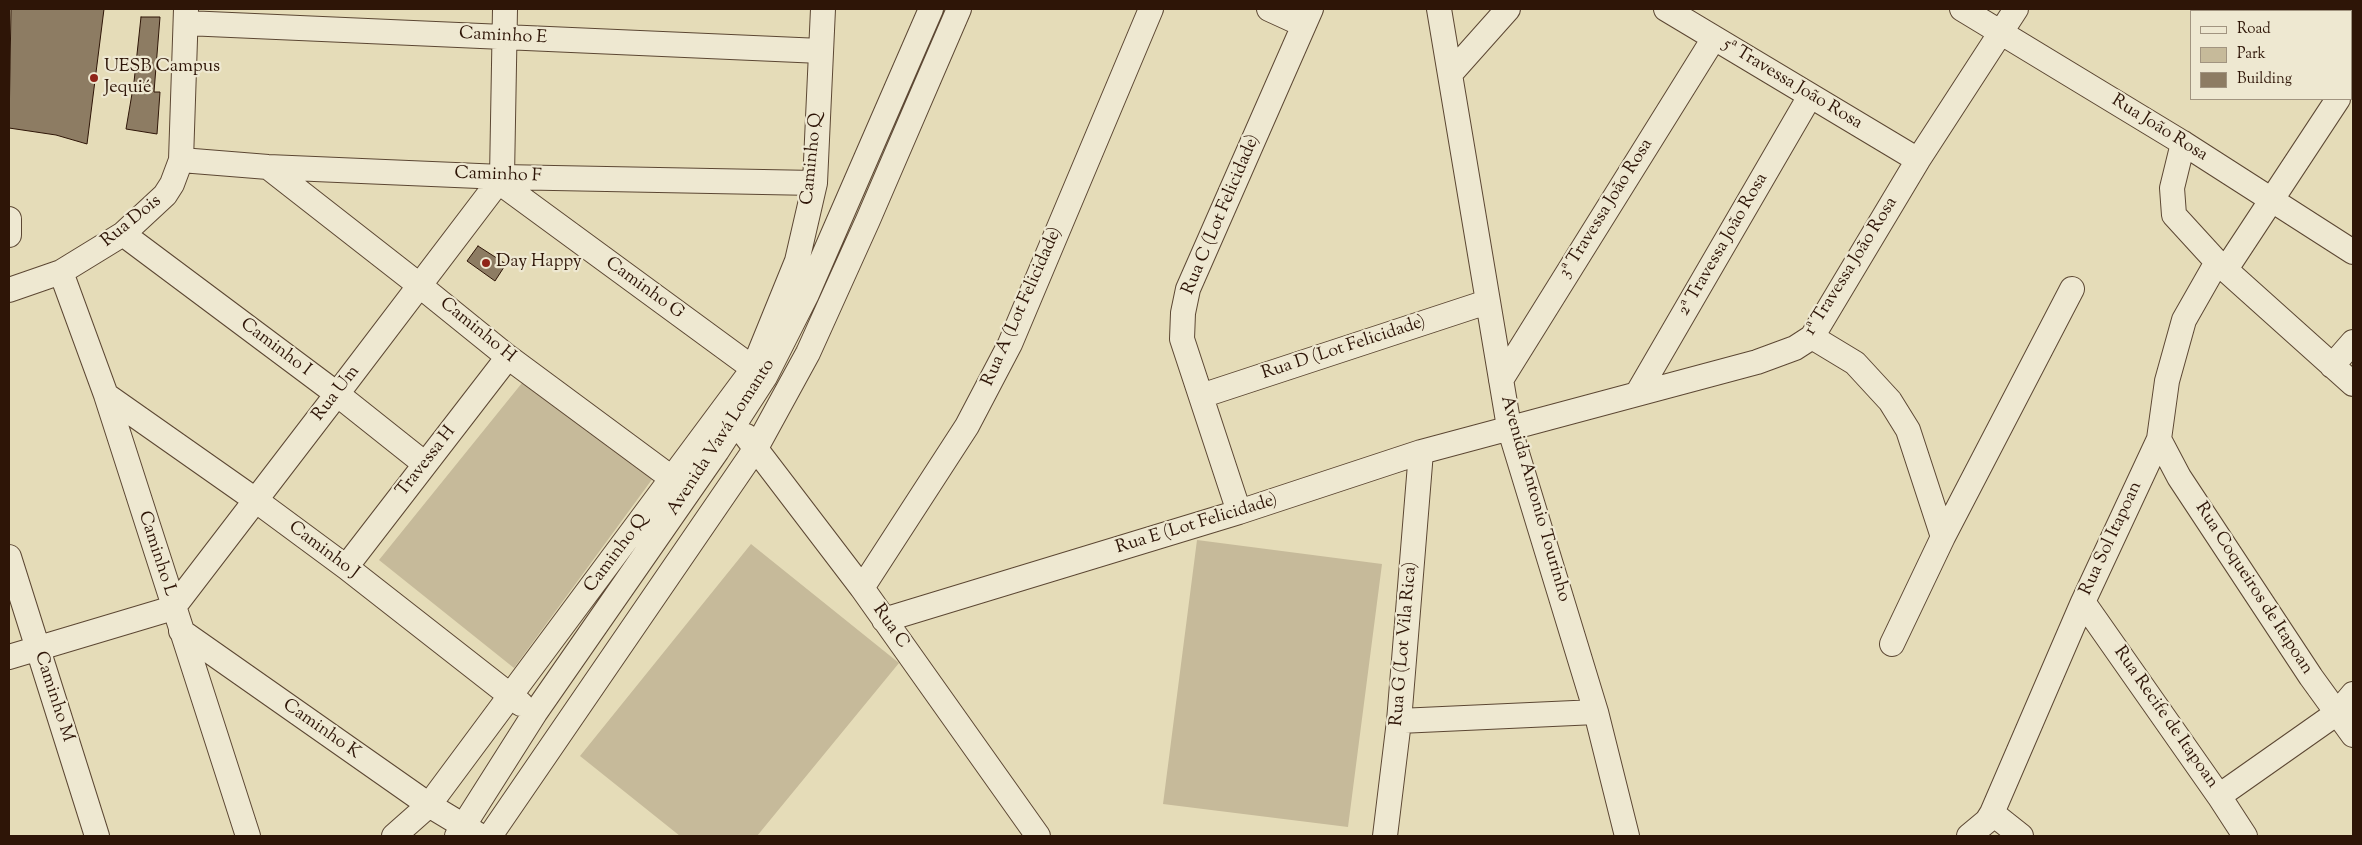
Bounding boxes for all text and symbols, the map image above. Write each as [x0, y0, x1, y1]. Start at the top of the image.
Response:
legend [2190, 10, 2352, 100]
text: Road [2237, 19, 2271, 40]
street label: Caminho E [458, 24, 548, 50]
street label: 5ª Travessa João Rosa [1718, 35, 1866, 135]
text: Park [2237, 44, 2266, 65]
place label: UESB Campus Jequié [104, 57, 220, 100]
text: Building [2237, 69, 2292, 90]
marker: UESB Campus Jequié [88, 72, 100, 84]
street label: Rua João Rosa [2107, 91, 2211, 167]
street label: Caminho Q [797, 112, 829, 206]
street label: Rua C (Lot Felicidade) [1179, 132, 1265, 298]
street label: 3ª Travessa João Rosa [1555, 135, 1659, 283]
street label: Caminho F [454, 164, 542, 188]
street label: 2ª Travessa João Rosa [1674, 170, 1774, 320]
street label: Rua Dois [98, 191, 166, 253]
street label: 1ª Travessa João Rosa [1801, 194, 1903, 340]
street label: Rua A (Lot Felicidade) [978, 224, 1068, 390]
place label: Day Happy [496, 252, 582, 274]
street label: Caminho G [600, 253, 688, 325]
marker: Day Happy [480, 257, 492, 269]
street label: Caminho H [435, 294, 519, 368]
street label: Rua D (Lot Felicidade) [1259, 312, 1429, 386]
street label: Caminho I [235, 314, 315, 382]
street label: Avenida Vavá Lomanto [663, 356, 781, 520]
street label: Rua Um [309, 362, 365, 426]
street label: Avenida Antonio Tourinho [1494, 393, 1574, 605]
street label: Travessa H [393, 422, 461, 502]
street label: Rua Sol Itapoan [2076, 479, 2148, 599]
street label: Rua E (Lot Felicidade) [1114, 490, 1280, 560]
street label: Rua Coqueiros de Itapoan [2189, 499, 2317, 679]
street label: Caminho L [132, 509, 180, 599]
street label: Caminho Q [581, 511, 653, 597]
street label: Caminho J [284, 518, 362, 584]
street label: Rua G (Lot Vila Rica) [1387, 561, 1423, 727]
street label: Rua C [867, 601, 913, 653]
street label: Rua Recife de Itapoan [2108, 643, 2222, 793]
street label: Caminho M [28, 649, 78, 745]
street label: Caminho K [278, 695, 364, 765]

